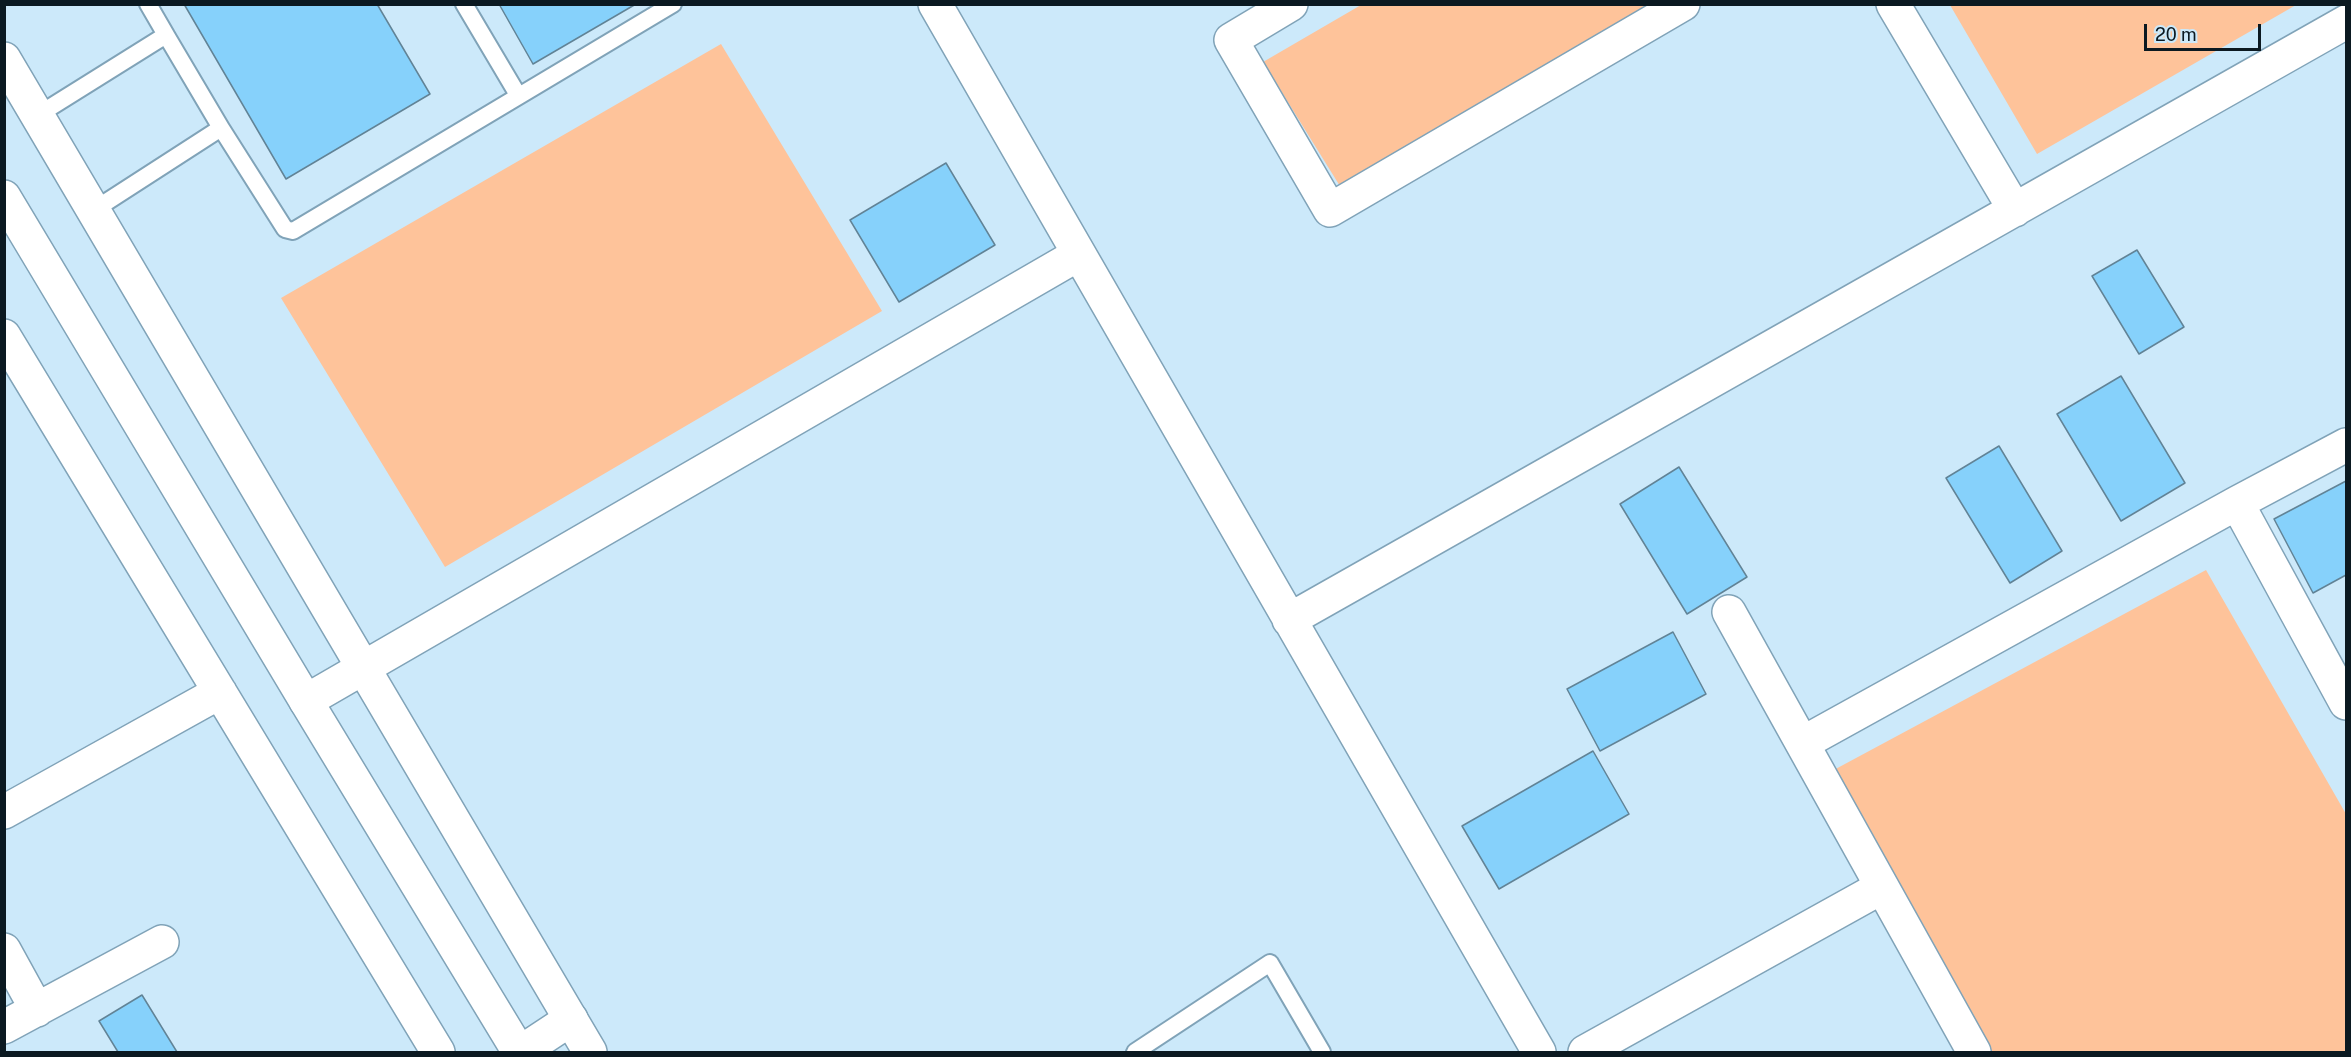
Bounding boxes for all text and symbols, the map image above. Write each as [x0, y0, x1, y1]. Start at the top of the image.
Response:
scale bar [2147, 12, 2264, 50]
text: 20 m [2155, 24, 2197, 45]

